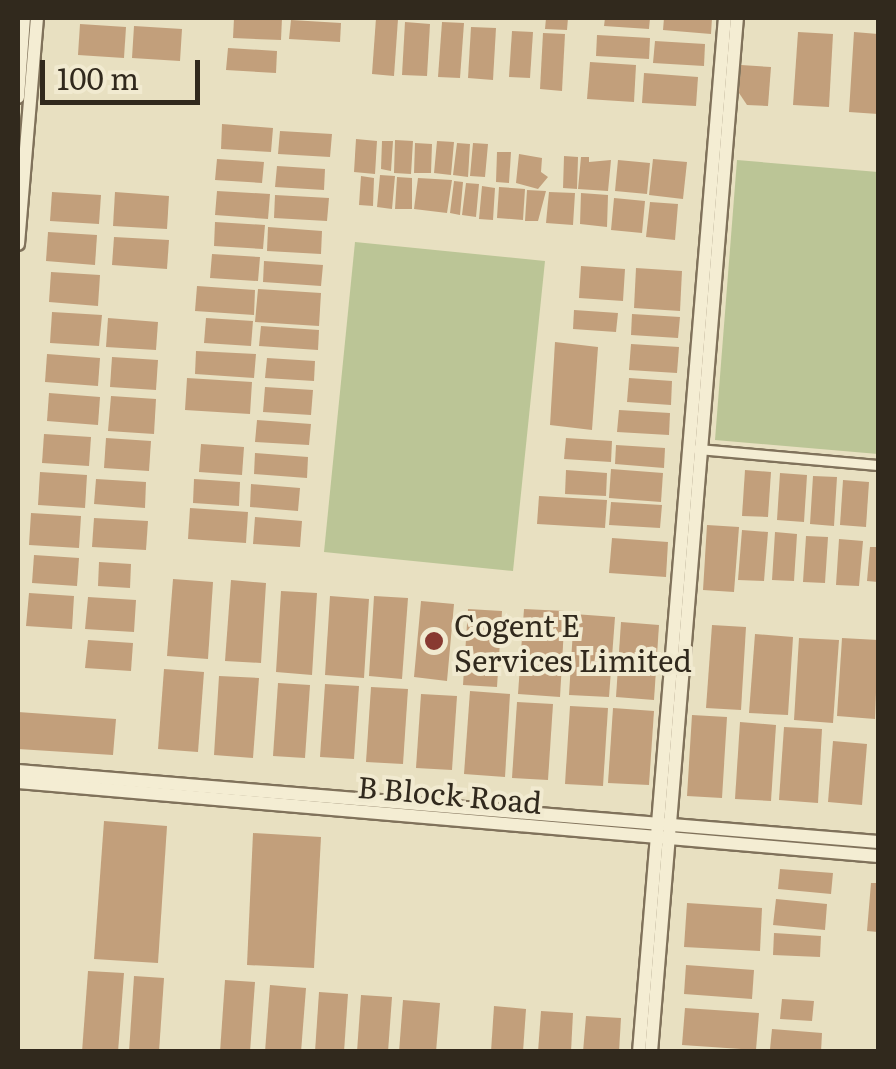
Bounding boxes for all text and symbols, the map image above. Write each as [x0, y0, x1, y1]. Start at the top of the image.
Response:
scale bar [45, 40, 205, 102]
text: 100 m [57, 55, 139, 99]
place label: Cogent E Services Limited [454, 606, 692, 676]
marker: Cogent E Services Limited [423, 630, 445, 652]
street label: B Block Road [356, 767, 544, 819]

